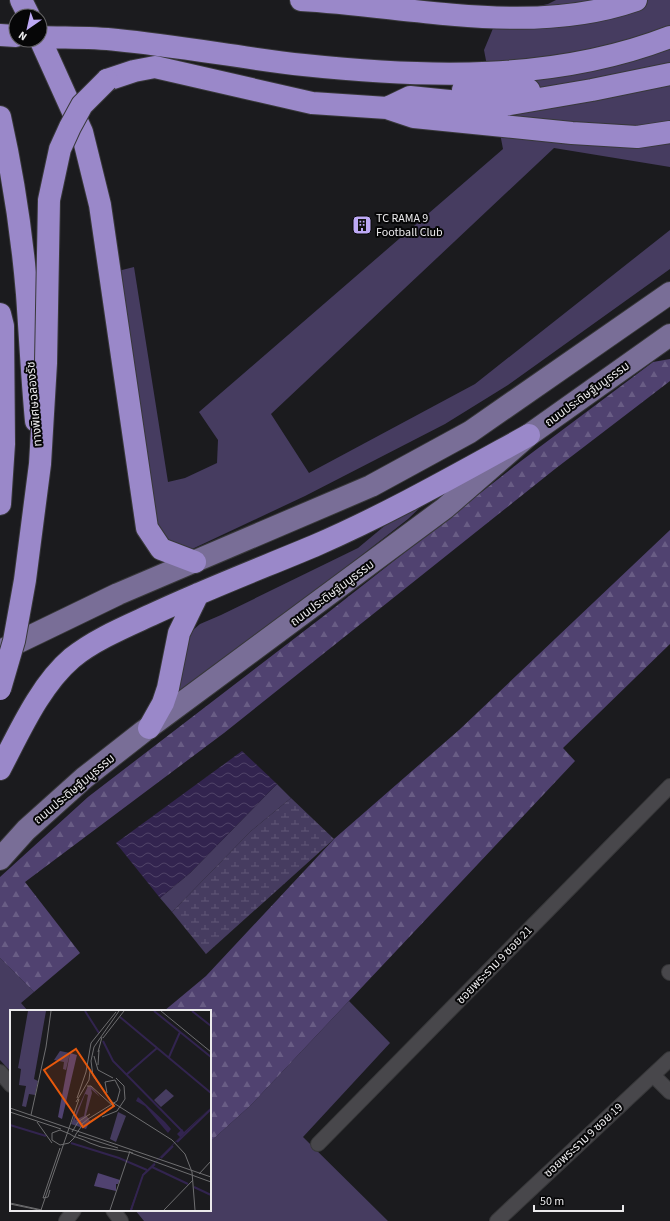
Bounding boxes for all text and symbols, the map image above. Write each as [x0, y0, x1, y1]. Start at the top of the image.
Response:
north arrow [8, 8, 48, 48]
text: N [15, 28, 30, 44]
place label: TC RAMA 9 Football Club [376, 210, 443, 241]
building icon: TC RAMA 9 Football Club [351, 214, 373, 236]
street label: ถนนประดิษฐ์มนูธรรม [541, 358, 633, 431]
street label: ทางพิเศษฉลองรัช [22, 361, 47, 447]
street label: ถนนประดิษฐ์มนูธรรม [287, 556, 378, 631]
street label: ถนนประดิษฐ์มนูธรรม [30, 750, 119, 828]
street label: ซอยพระราม 9 ซอย 21 [453, 922, 536, 1008]
inset map [10, 1010, 211, 1211]
street label: ซอยพระราม 9 ซอย 19 [540, 1099, 627, 1182]
scale bar [534, 1187, 623, 1213]
text: 50 m [540, 1193, 564, 1210]

